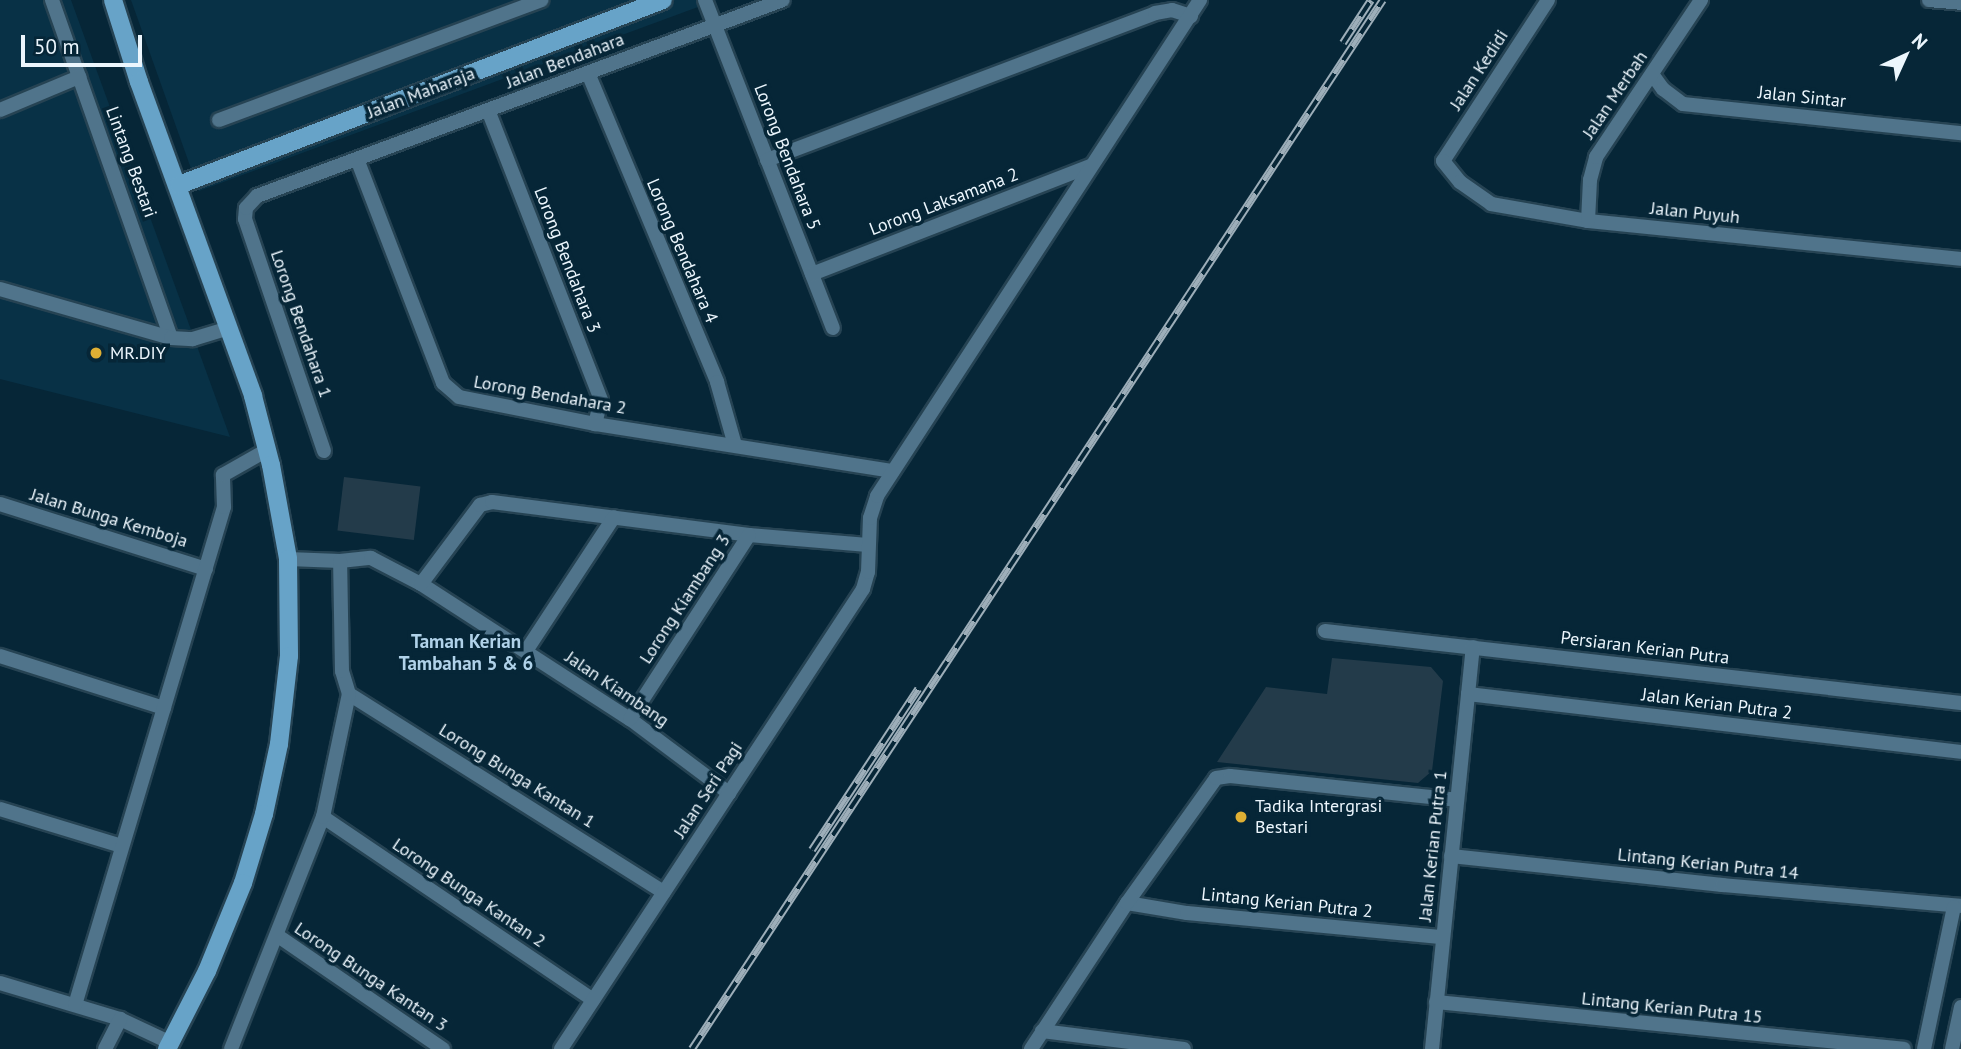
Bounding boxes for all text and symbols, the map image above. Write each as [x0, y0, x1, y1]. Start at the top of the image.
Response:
scale bar [24, 21, 145, 65]
north arrow [1870, 21, 1940, 91]
street label: Jalan Kedidi [1445, 26, 1513, 114]
text: N [1907, 28, 1933, 54]
street label: Jalan Bendahara [503, 29, 627, 93]
text: 50 m [34, 33, 80, 60]
street label: Jalan Merbah [1578, 47, 1652, 143]
street label: Jalan Maharaja [364, 63, 478, 123]
street label: Lorong Bendahara 5 [749, 81, 825, 233]
street label: Jalan Sintar [1757, 82, 1847, 112]
street label: Lintang Bestari [101, 104, 161, 220]
street label: Lorong Laksamana 2 [866, 164, 1022, 240]
street label: Lorong Bendahara 4 [642, 176, 722, 326]
street label: Lorong Bendahara 3 [529, 184, 605, 336]
street label: Jalan Puyuh [1649, 198, 1741, 228]
street label: Lorong Bendahara 1 [266, 247, 336, 401]
place label: MR.DIY [110, 342, 166, 364]
marker: MR.DIY [88, 345, 104, 361]
street label: Lorong Bendahara 2 [472, 371, 628, 419]
street label: Jalan Bunga Kemboja [28, 484, 190, 552]
street label: Lorong Kiambang 3 [635, 530, 735, 668]
street label: Persiaran Kerian Putra [1559, 627, 1731, 669]
district label: Taman Kerian Tambahan 5 & 6 [399, 631, 533, 675]
street label: Jalan Kiambang [561, 646, 673, 732]
street label: Jalan Kerian Putra 2 [1640, 684, 1794, 724]
street label: Lorong Bunga Kantan 1 [435, 719, 599, 833]
street label: Jalan Seri Pagi [669, 738, 747, 842]
street label: Jalan Kerian Putra 1 [1414, 769, 1452, 923]
place label: Tadika Intergrasi Bestari [1255, 796, 1382, 838]
marker: Tadika Intergrasi Bestari [1233, 809, 1249, 825]
street label: Lorong Bunga Kantan 2 [388, 834, 550, 952]
street label: Lintang Kerian Putra 14 [1616, 844, 1800, 884]
street label: Lintang Kerian Putra 2 [1200, 883, 1374, 923]
street label: Lorong Bunga Kantan 3 [290, 918, 452, 1036]
street label: Lintang Kerian Putra 15 [1580, 988, 1764, 1028]

